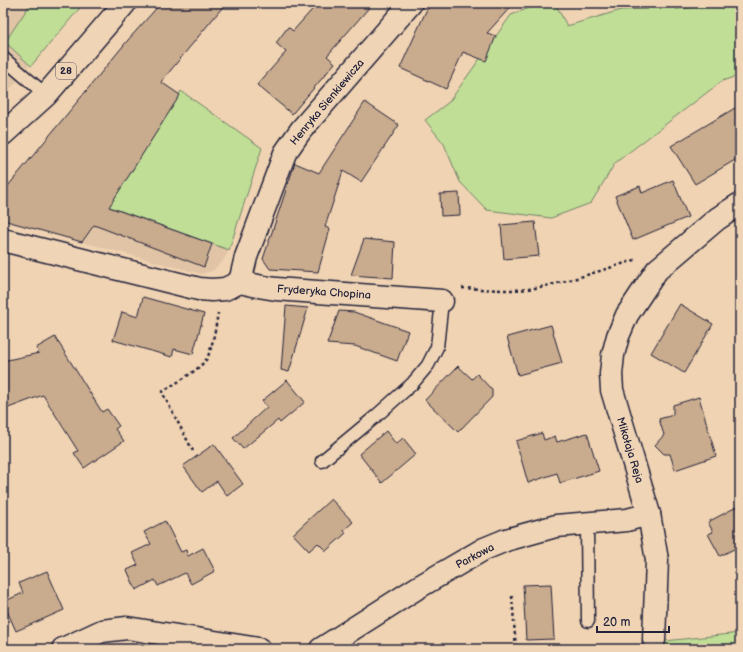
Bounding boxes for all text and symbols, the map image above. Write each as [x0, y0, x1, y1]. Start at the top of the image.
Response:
street label: Henryka Sienkiewicza [287, 56, 367, 148]
road number: 28 [56, 63, 76, 79]
street label: Fryderyka Chopina [277, 282, 371, 302]
street label: Mikołaja Reja [614, 416, 646, 484]
street label: Parkowa [454, 540, 496, 572]
scale bar [597, 608, 669, 634]
text: 20 m [603, 615, 630, 630]

